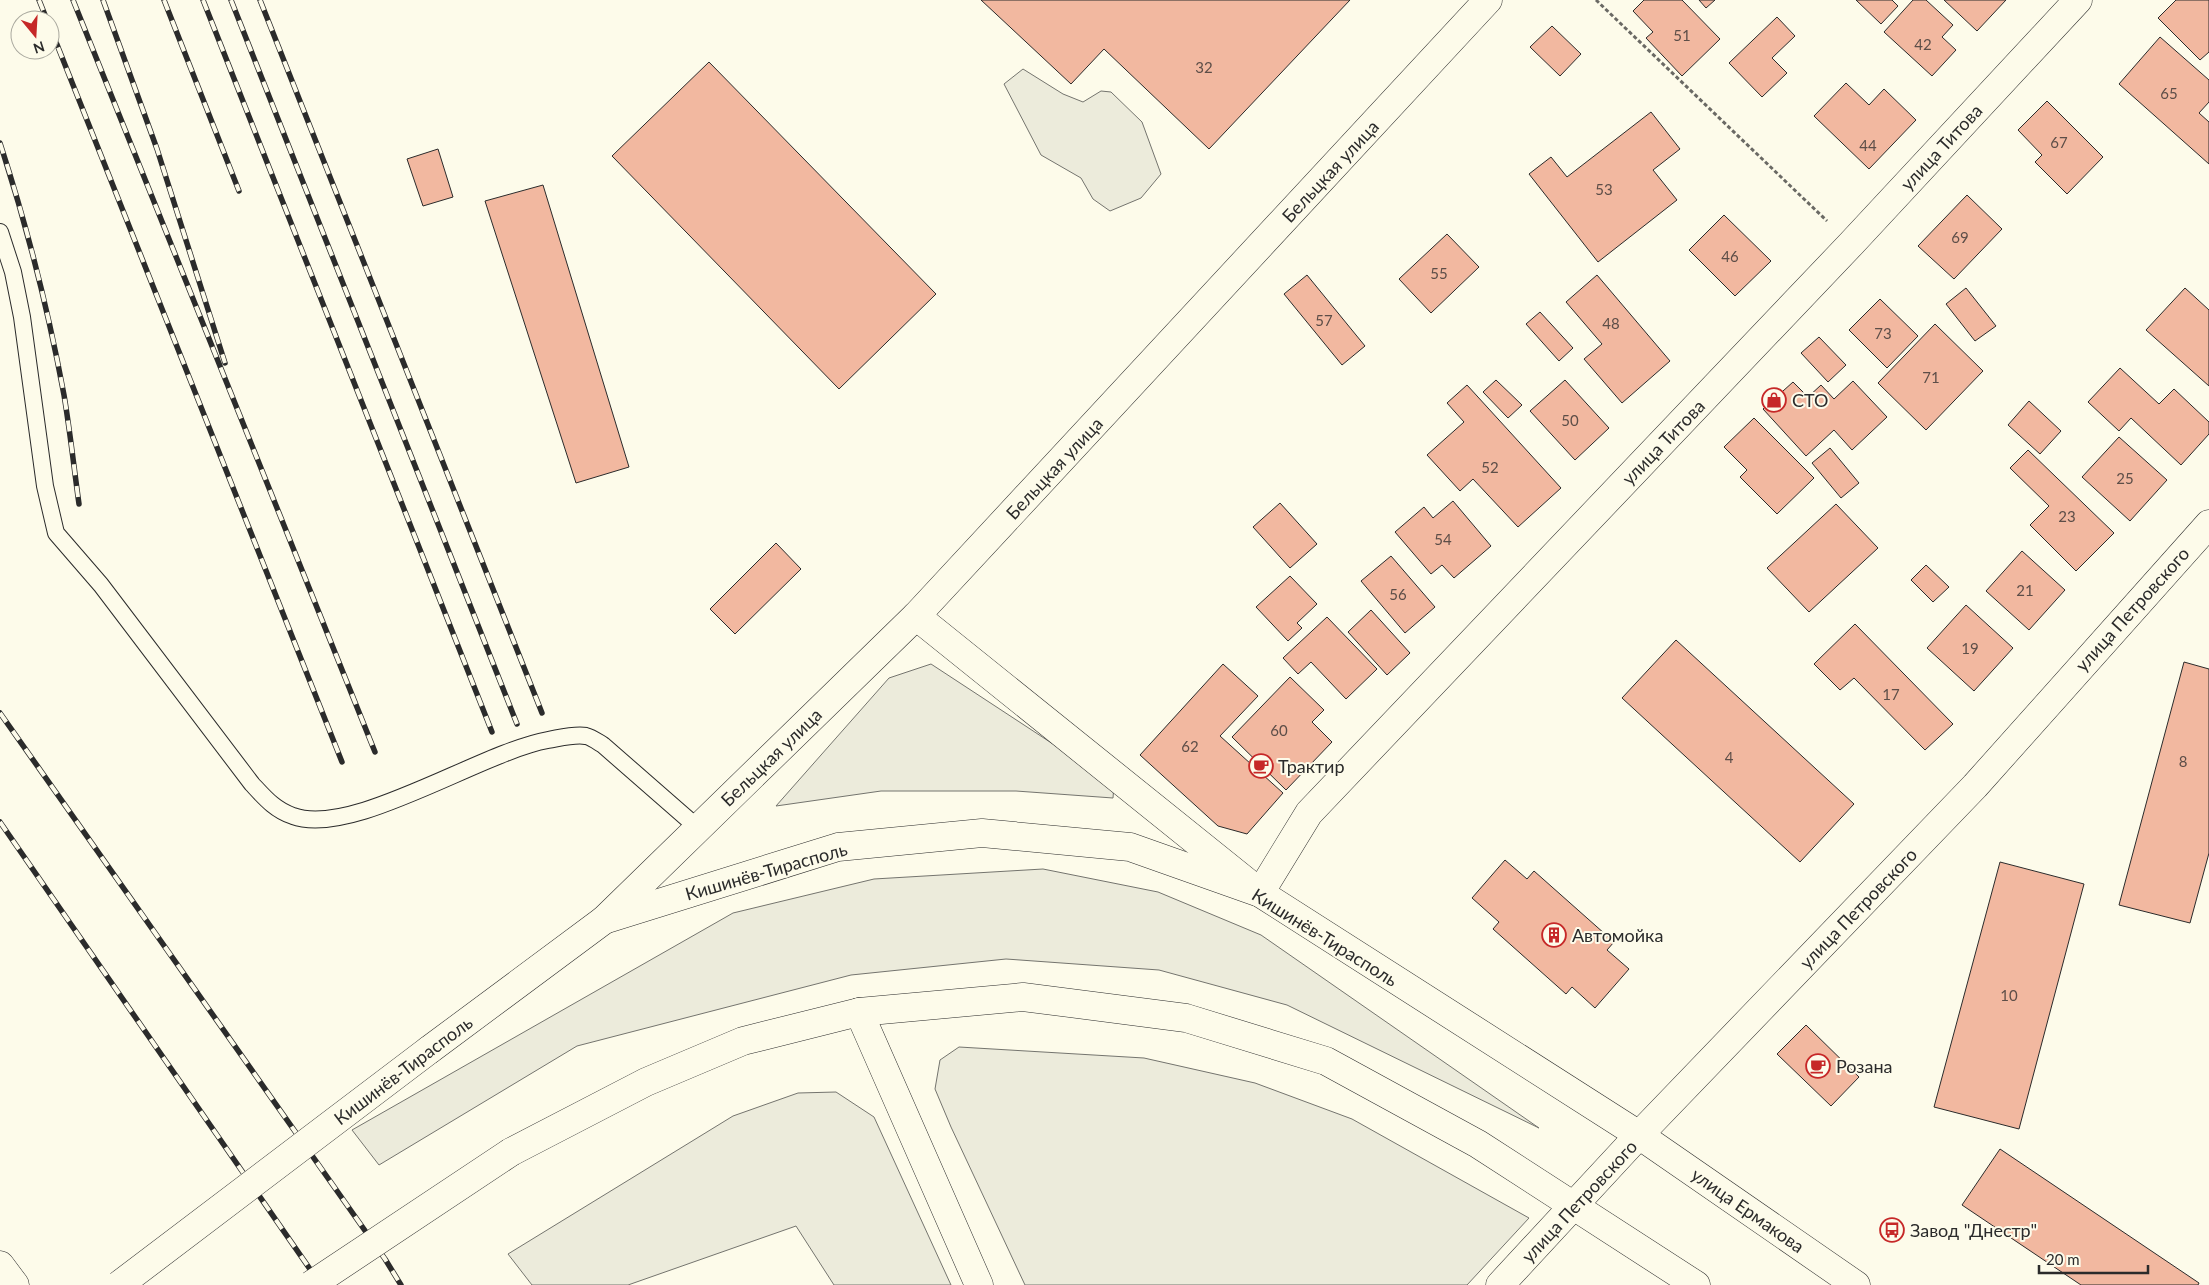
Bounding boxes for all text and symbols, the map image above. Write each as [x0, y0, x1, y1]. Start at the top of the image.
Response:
north arrow [10, 10, 60, 60]
house number: 51 [1673, 26, 1691, 44]
house number: 42 [1914, 35, 1932, 53]
text: N [31, 38, 47, 58]
house number: 32 [1195, 58, 1213, 76]
house number: 65 [2160, 84, 2178, 102]
street label: улица Титова [1896, 99, 1986, 195]
street label: Бельцкая улица [1277, 115, 1383, 227]
house number: 67 [2050, 133, 2068, 151]
house number: 44 [1859, 136, 1877, 154]
house number: 53 [1595, 180, 1613, 198]
house number: 69 [1951, 228, 1969, 246]
house number: 46 [1721, 247, 1739, 265]
house number: 55 [1430, 264, 1448, 282]
house number: 57 [1315, 311, 1333, 329]
house number: 48 [1602, 314, 1620, 332]
house number: 73 [1874, 324, 1892, 342]
house number: 71 [1922, 368, 1940, 386]
shop icon: СТО [1761, 387, 1787, 413]
place label: СТО [1792, 389, 1829, 411]
street label: улица Титова [1617, 395, 1709, 489]
house number: 50 [1561, 411, 1579, 429]
street label: Бельцкая улица [1001, 412, 1107, 524]
house number: 52 [1481, 458, 1499, 476]
house number: 25 [2116, 469, 2134, 487]
house number: 23 [2058, 507, 2076, 525]
house number: 54 [1434, 530, 1452, 548]
street label: улица Петровского [2070, 542, 2194, 676]
house number: 21 [2016, 581, 2034, 599]
house number: 56 [1389, 585, 1407, 603]
house number: 19 [1961, 639, 1979, 657]
house number: 17 [1882, 685, 1900, 703]
street label: Бельцкая улица [716, 703, 826, 811]
house number: 60 [1270, 721, 1288, 739]
house number: 62 [1181, 737, 1199, 755]
house number: 4 [1725, 748, 1734, 766]
house number: 8 [2179, 752, 2187, 770]
cafe icon: Трактир [1248, 753, 1274, 779]
place label: Трактир [1278, 755, 1345, 777]
street label: Кишинёв-Тирасполь [682, 837, 850, 905]
street label: улица Петровского [1795, 843, 1921, 973]
street label: Кишинёв-Тирасполь [1248, 883, 1402, 991]
building icon: Автомойка [1541, 922, 1567, 948]
place label: Автомойка [1572, 924, 1663, 946]
house number: 10 [2000, 986, 2018, 1004]
street label: Кишинёв-Тирасполь [330, 1011, 477, 1129]
cafe icon: Розана [1805, 1053, 1831, 1079]
place label: Розана [1836, 1055, 1892, 1077]
street label: улица Петровского [1517, 1135, 1641, 1267]
street label: улица Ермакова [1687, 1163, 1809, 1257]
bus stop icon: Завод "Днестр" [1879, 1217, 1905, 1243]
place label: Завод "Днестр" [1910, 1219, 2037, 1241]
scale bar [2039, 1242, 2148, 1274]
text: 20 m [2046, 1250, 2080, 1268]

